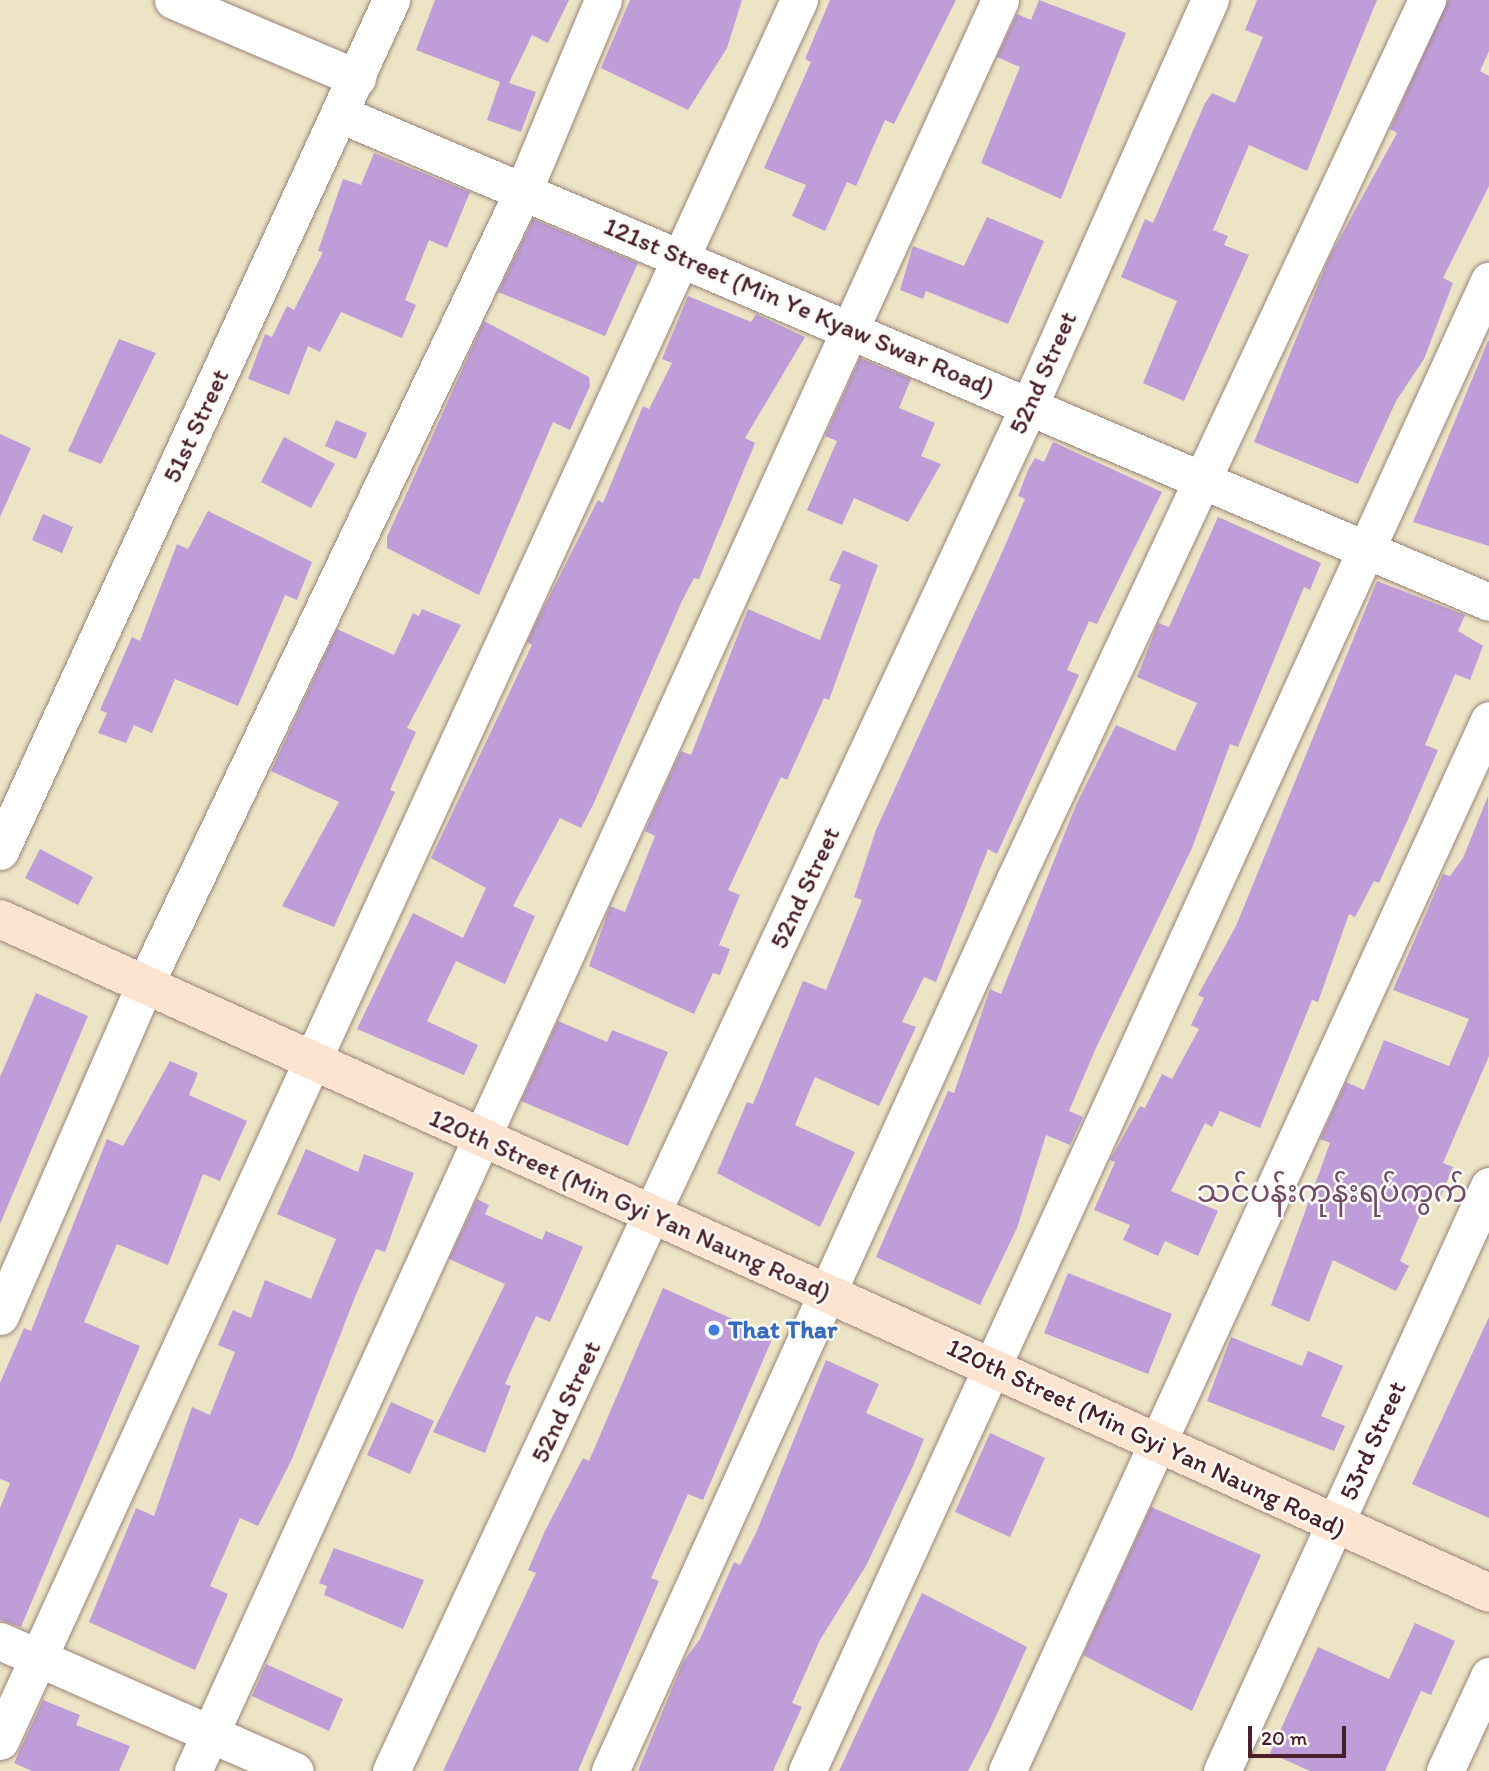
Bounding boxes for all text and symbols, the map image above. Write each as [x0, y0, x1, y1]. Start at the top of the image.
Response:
street label: 121st Street (Min Ye Kyaw Swar Road) [600, 211, 998, 403]
street label: 52nd Street [1002, 307, 1084, 439]
street label: 51st Street [156, 364, 236, 488]
street label: 52nd Street [763, 822, 847, 954]
street label: 120th Street (Min Gyi Yan Naung Road) [425, 1102, 835, 1308]
district label: သင်ပန်းကုန်းရပ်ကွက် [1197, 1174, 1467, 1210]
place label: That Thar [728, 1314, 838, 1346]
marker: That Thar [706, 1322, 722, 1338]
street label: 120th Street (Min Gyi Yan Naung Road) [942, 1332, 1350, 1544]
street label: 52nd Street [524, 1336, 608, 1468]
street label: 53rd Street [1333, 1377, 1413, 1505]
scale bar [1251, 1712, 1349, 1756]
text: 20 m [1261, 1725, 1307, 1750]

